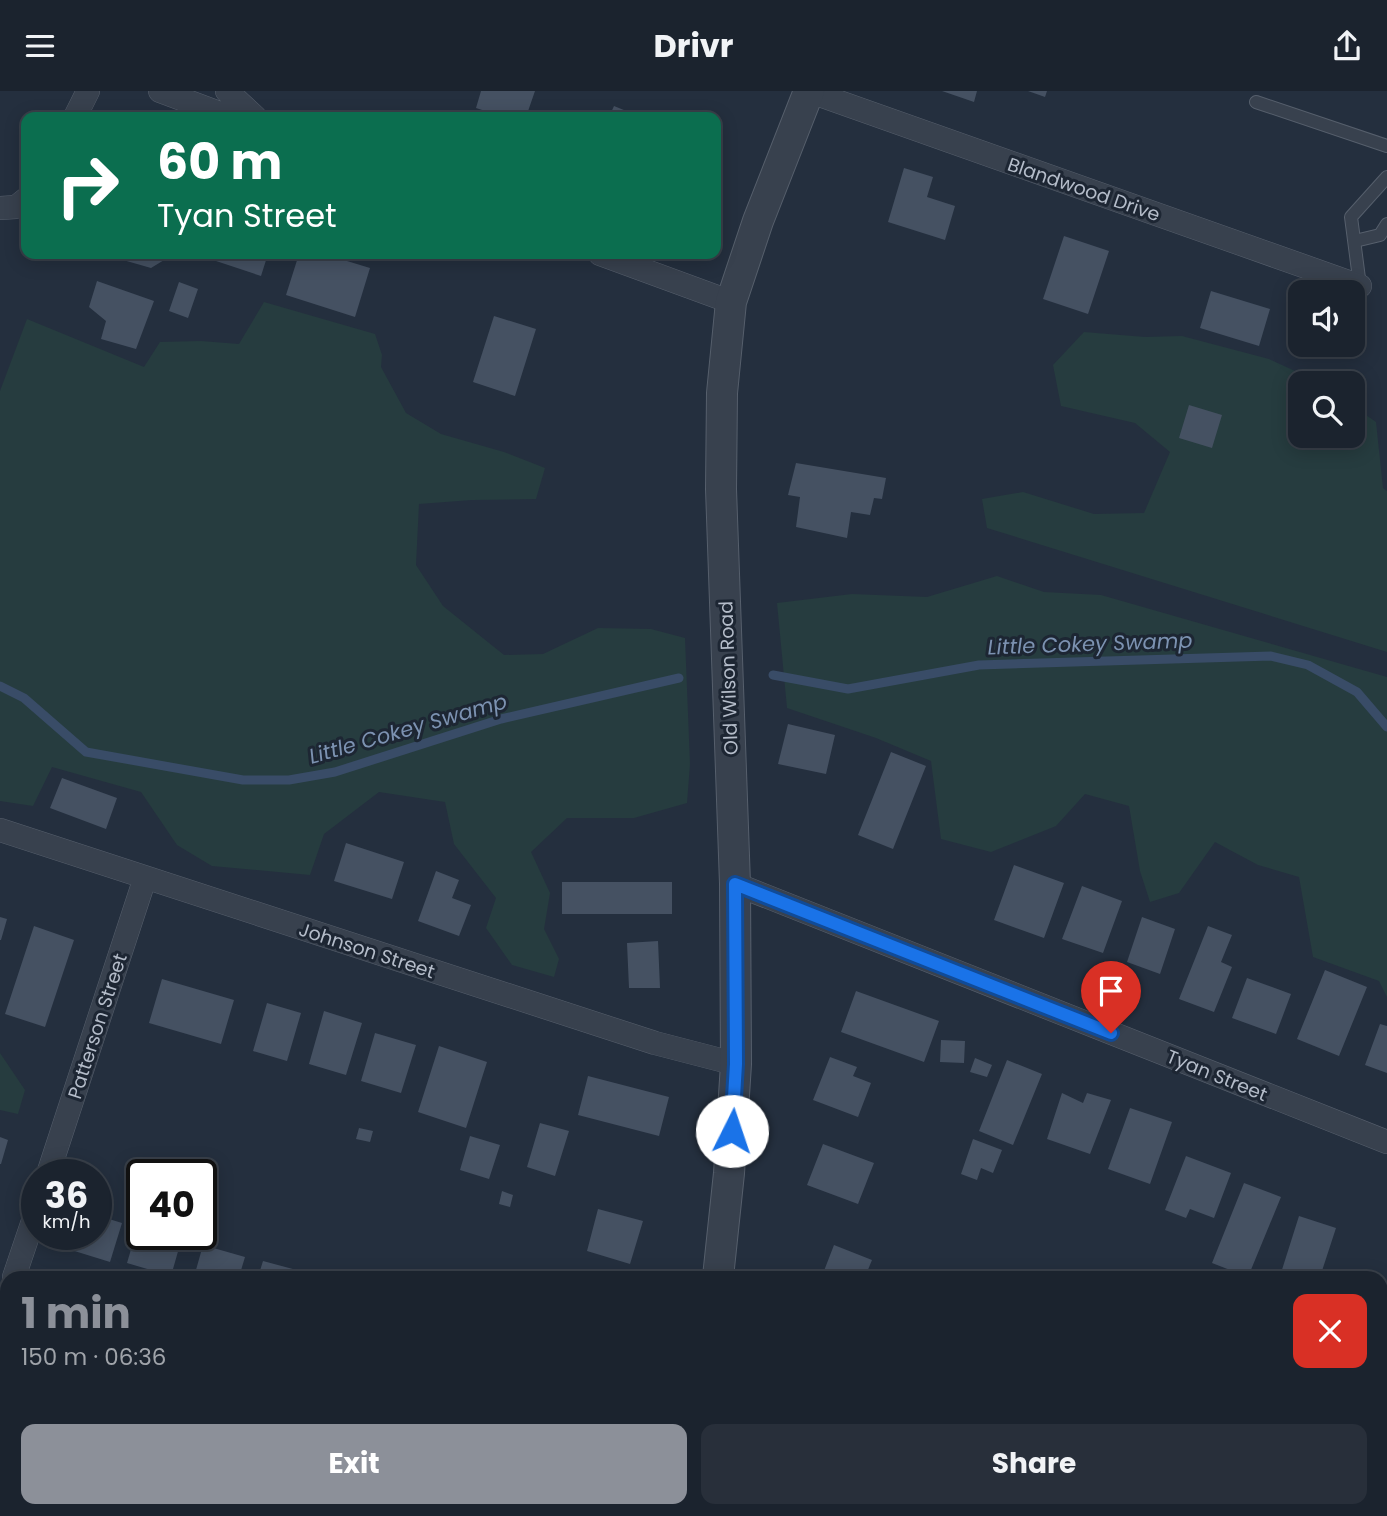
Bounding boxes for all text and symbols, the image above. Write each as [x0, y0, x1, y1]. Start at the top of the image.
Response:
text: Drivr [653, 23, 734, 68]
icon: menu [21, 27, 59, 65]
icon: share [1328, 27, 1366, 65]
text: 60 m [157, 128, 282, 196]
icon: right [42, 140, 133, 231]
street label: Blandwood Drive [1004, 151, 1164, 228]
text: Tyan Street [157, 193, 337, 238]
map controls [1288, 280, 1365, 448]
button: sound [1288, 280, 1365, 357]
button: search [1288, 371, 1365, 448]
street label: Old Wilson Road [712, 600, 745, 755]
water label: Little Cokey Swamp [987, 625, 1193, 662]
water label: Little Cokey Swamp [305, 686, 510, 771]
street label: Johnson Street [295, 916, 438, 985]
street label: Patterson Street [61, 950, 134, 1102]
pin [1081, 961, 1141, 1033]
icon: arrive [1092, 972, 1130, 1010]
street label: Tyan Street [1162, 1043, 1271, 1108]
position arrow [695, 1094, 769, 1168]
speed limit sign: 40 [126, 1159, 217, 1250]
text: 36 [45, 1171, 88, 1220]
text: km/h [43, 1209, 90, 1234]
text: 1 min [21, 1284, 131, 1343]
button: close [1293, 1294, 1367, 1368]
text: 150 m · 06:36 [21, 1341, 166, 1373]
button: Exit [21, 1424, 687, 1504]
button: Share [701, 1424, 1367, 1504]

